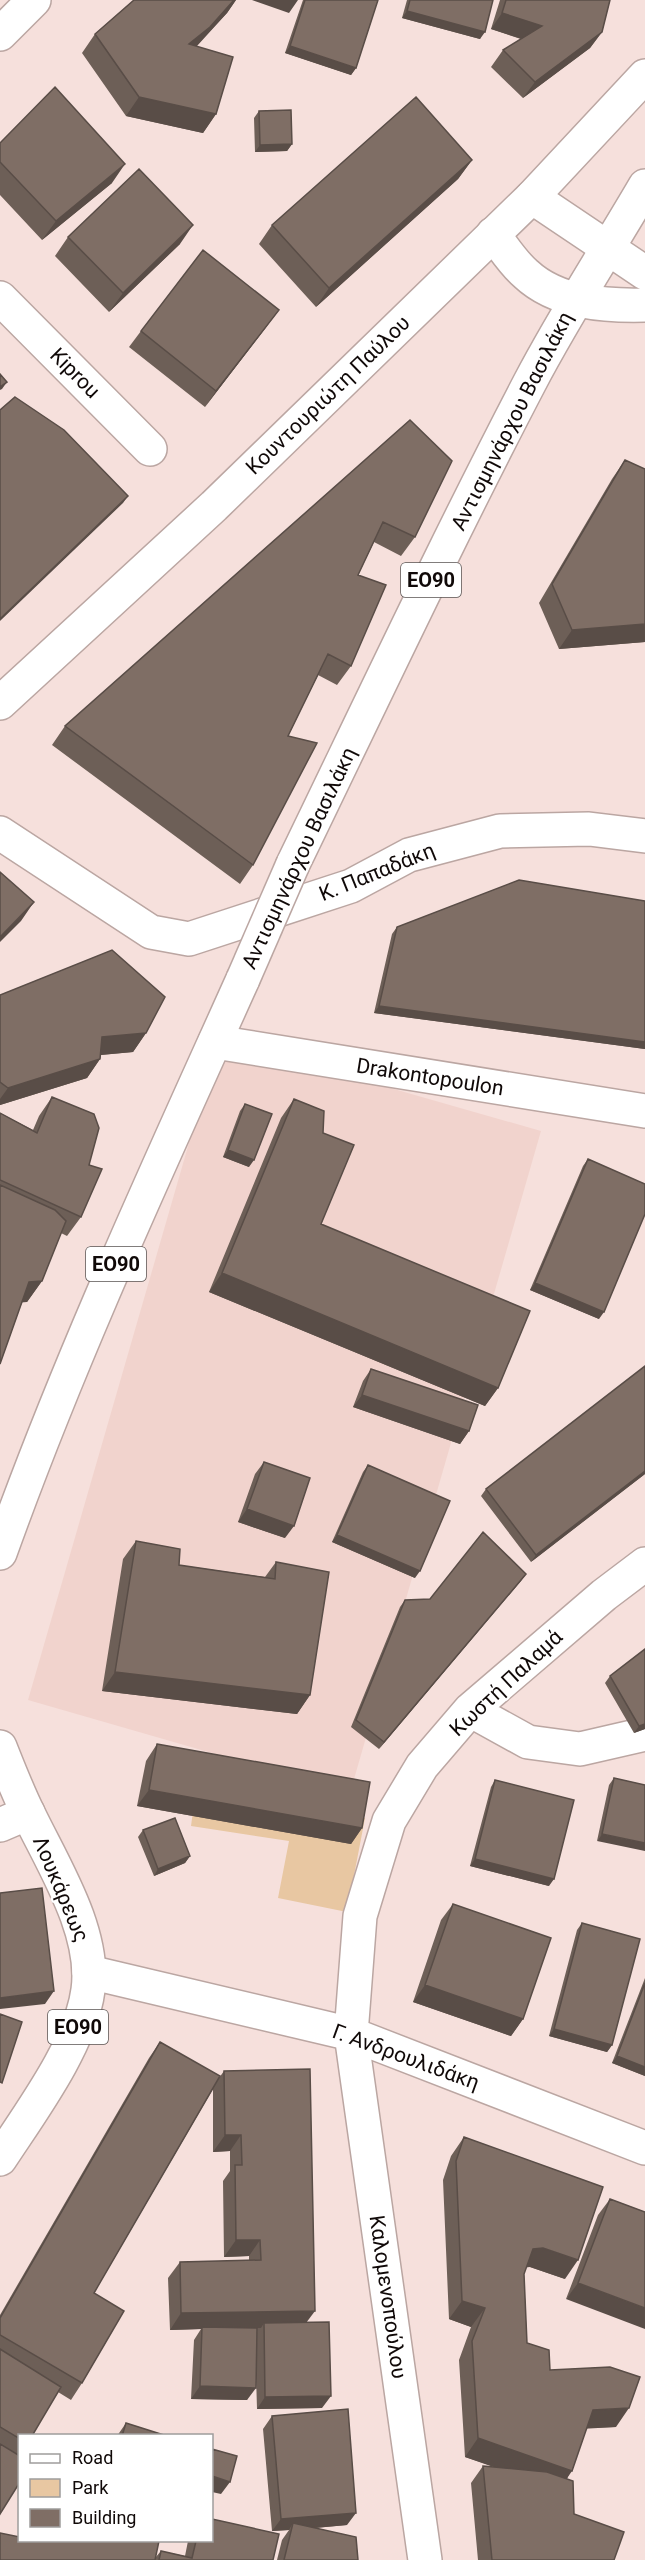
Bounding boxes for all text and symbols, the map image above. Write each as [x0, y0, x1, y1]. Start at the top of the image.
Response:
street label: Αντισμηνάρχου Βασιλάκη [446, 308, 578, 534]
street label: Κουντουριώτη Παύλου [241, 311, 415, 479]
street label: Kiprou [45, 343, 105, 403]
road number: ΕΟ90 [401, 563, 461, 597]
street label: Αντισμηνάρχου Βασιλάκη [237, 743, 361, 973]
street label: Κ. Παπαδάκη [316, 838, 438, 906]
street label: Drakontopoulon [355, 1054, 505, 1100]
road number: ΕΟ90 [86, 1247, 146, 1281]
street label: Κωστή Παλαμά [445, 1625, 567, 1741]
street label: Λουκάρεως [28, 1833, 94, 1945]
road number: ΕΟ90 [48, 2010, 108, 2044]
street label: Γ. Ανδρουλιδάκη [329, 2019, 483, 2095]
street label: Καλομενοπούλου [365, 2214, 411, 2380]
legend [18, 2434, 213, 2542]
text: Road [72, 2447, 113, 2468]
text: Park [72, 2477, 109, 2498]
text: Building [72, 2507, 136, 2528]

